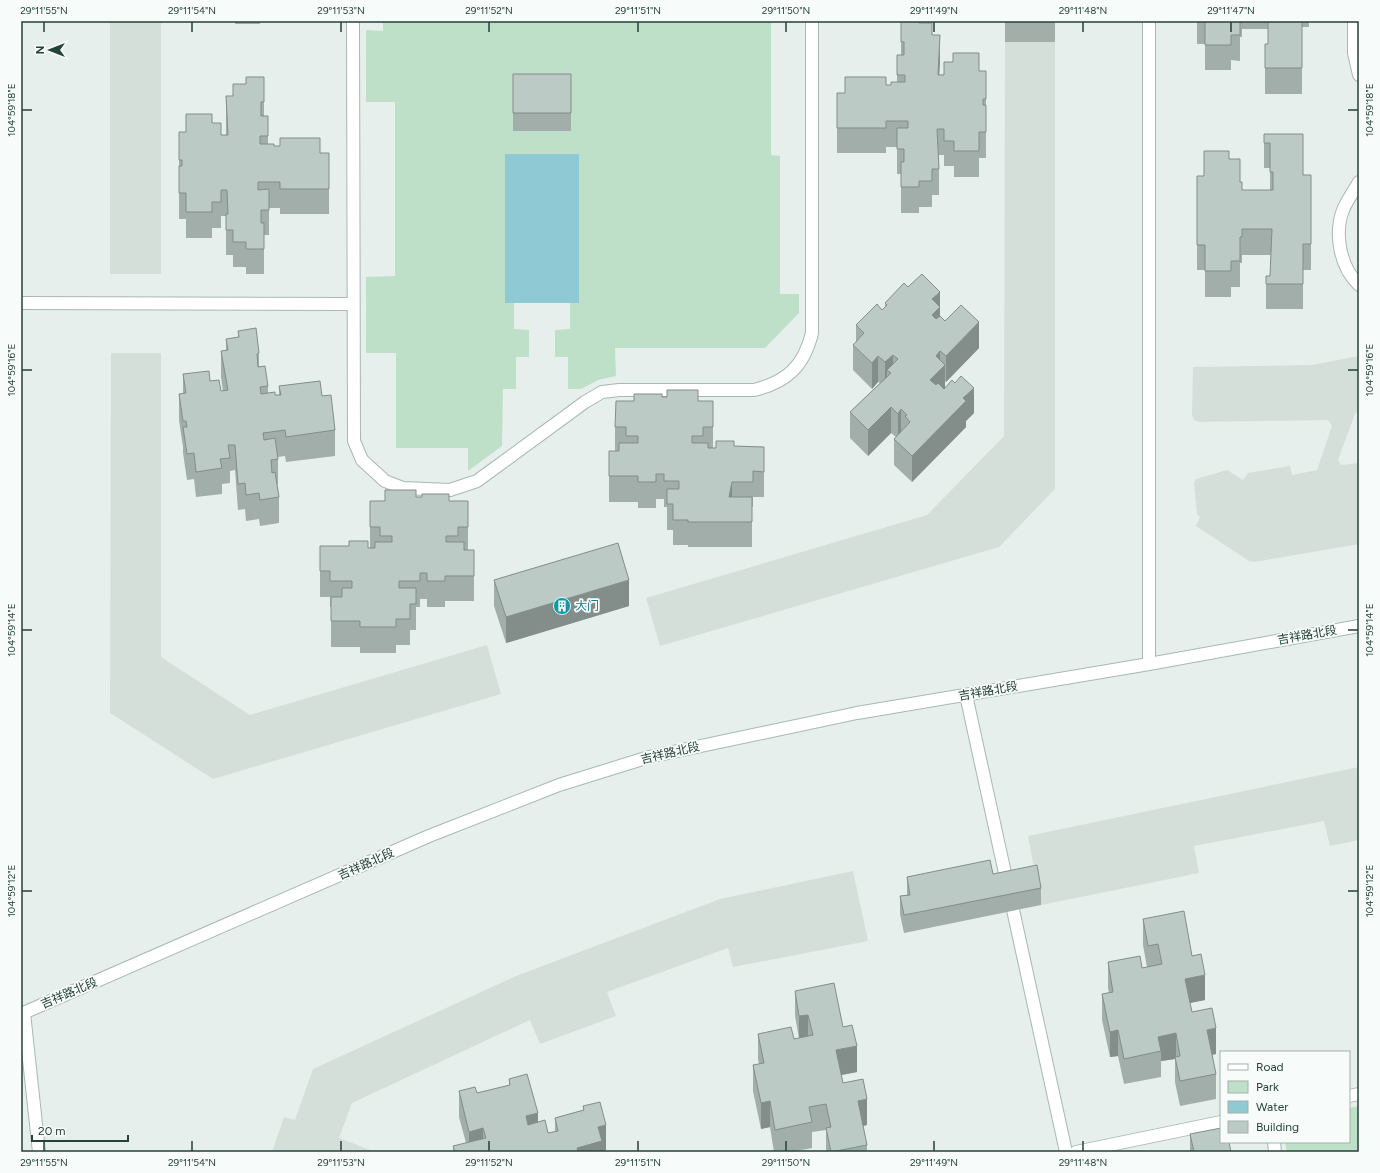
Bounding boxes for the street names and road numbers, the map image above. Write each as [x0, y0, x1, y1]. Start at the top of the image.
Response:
street label: 吉祥路北段 [1276, 623, 1338, 647]
street label: 吉祥路北段 [957, 679, 1019, 703]
street label: 吉祥路北段 [639, 739, 701, 767]
street label: 吉祥路北段 [336, 845, 396, 883]
street label: 吉祥路北段 [39, 975, 99, 1011]

